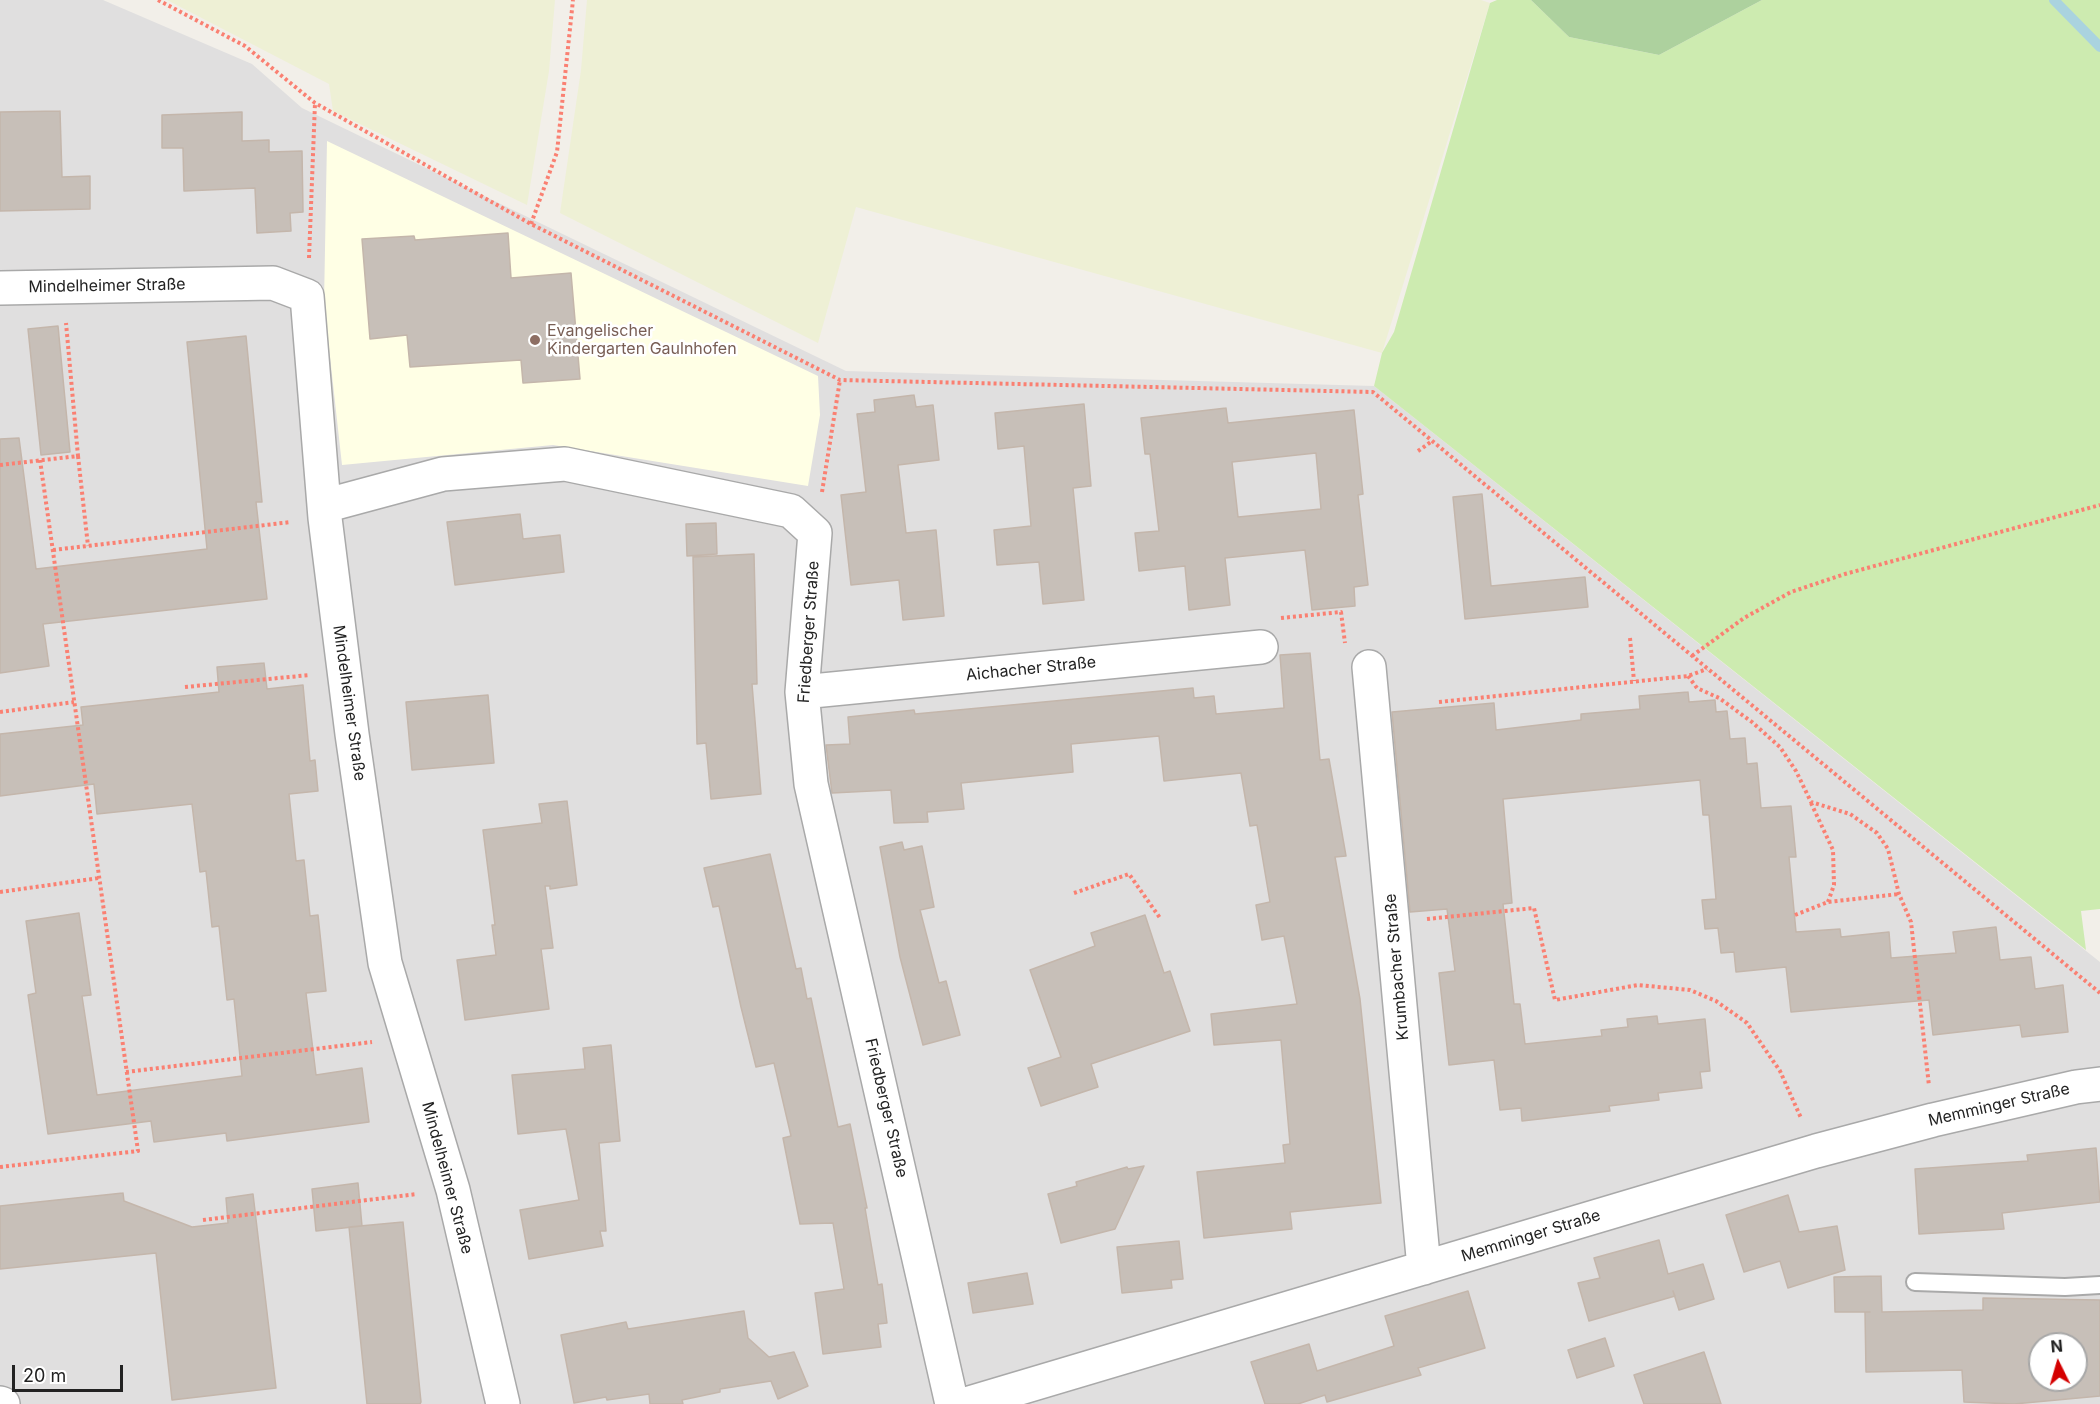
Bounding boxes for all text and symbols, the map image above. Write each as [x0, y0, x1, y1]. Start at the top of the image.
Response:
street label: Mindelheimer Straße [28, 275, 186, 297]
place label: Evangelischer Kindergarten Gaulnhofen [547, 321, 737, 359]
marker: Evangelischer Kindergarten Gaulnhofen [528, 333, 542, 347]
street label: Friedberger Straße [794, 560, 824, 704]
street label: Mindelheimer Straße [329, 624, 369, 782]
street label: Aichacher Straße [965, 653, 1097, 685]
street label: Krumbacher Straße [1381, 893, 1413, 1041]
street label: Friedberger Straße [861, 1036, 911, 1180]
street label: Memminger Straße [1926, 1079, 2072, 1131]
street label: Mindelheimer Straße [417, 1100, 477, 1256]
street label: Memminger Straße [1459, 1206, 1603, 1266]
north arrow [2028, 1332, 2088, 1392]
text: N [2050, 1336, 2064, 1357]
scale bar [15, 1353, 126, 1391]
text: 20 m [23, 1365, 66, 1386]

